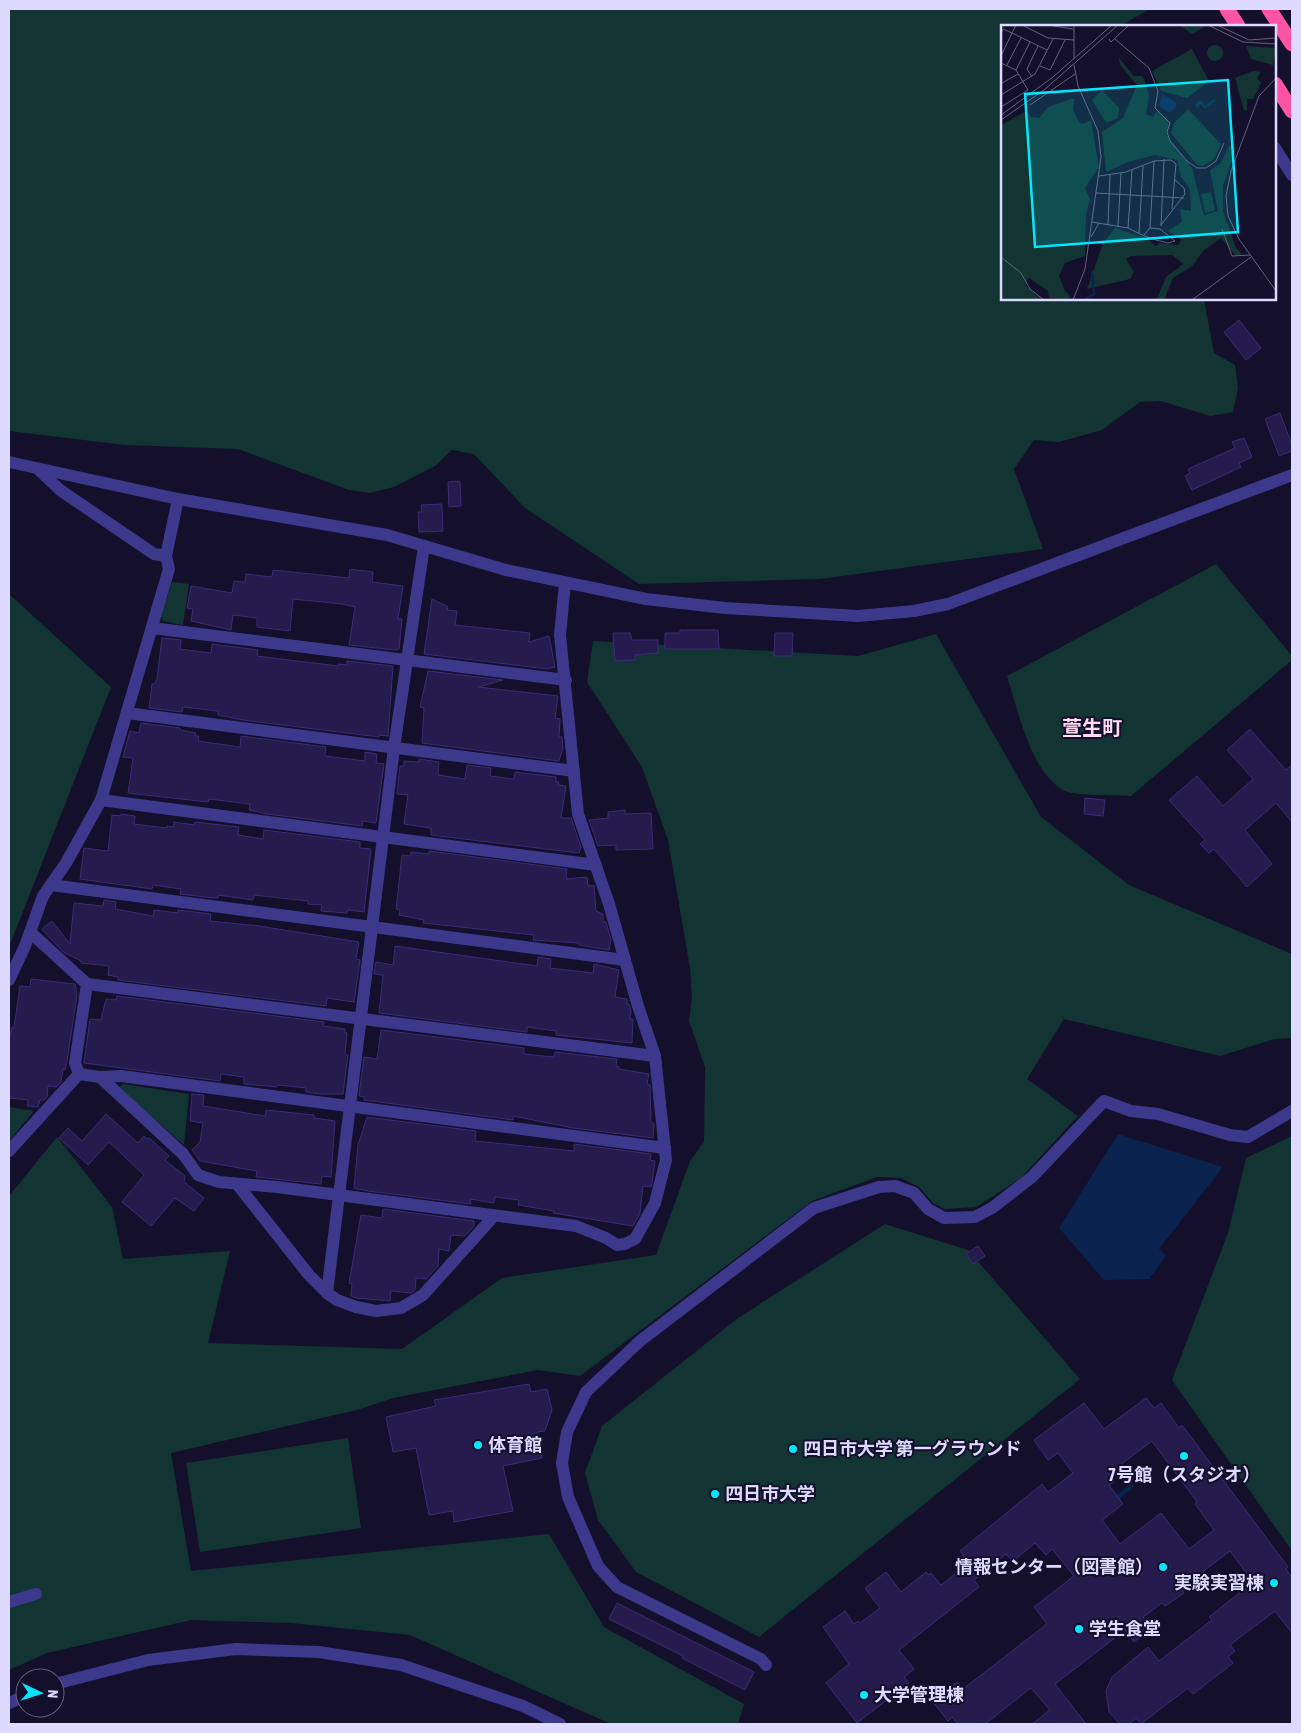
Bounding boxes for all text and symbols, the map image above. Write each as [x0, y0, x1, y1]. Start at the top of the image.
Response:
inset map [1001, 25, 1276, 300]
district label: 萱生町 [1062, 716, 1122, 739]
place label: 体育館 [488, 1434, 542, 1455]
place label: 四日市大学 第一グラウンド [803, 1438, 1021, 1459]
marker: 体育館 [472, 1439, 484, 1451]
marker: 四日市大学 第一グラウンド [787, 1443, 799, 1455]
marker: 7号館（スタジオ） [1178, 1450, 1190, 1462]
place label: 7号館（スタジオ） [1108, 1464, 1260, 1485]
place label: 四日市大学 [725, 1483, 815, 1504]
marker: 四日市大学 [709, 1488, 721, 1500]
place label: 情報センター（図書館） [955, 1556, 1153, 1577]
marker: 情報センター（図書館） [1157, 1561, 1169, 1573]
place label: 実験実習棟 [1174, 1572, 1264, 1593]
marker: 実験実習棟 [1268, 1577, 1280, 1589]
place label: 学生食堂 [1089, 1618, 1161, 1639]
marker: 学生食堂 [1073, 1623, 1085, 1635]
north arrow [15, 1668, 65, 1718]
place label: 大学管理棟 [874, 1684, 964, 1705]
text: N [45, 1689, 61, 1699]
marker: 大学管理棟 [858, 1689, 870, 1701]

